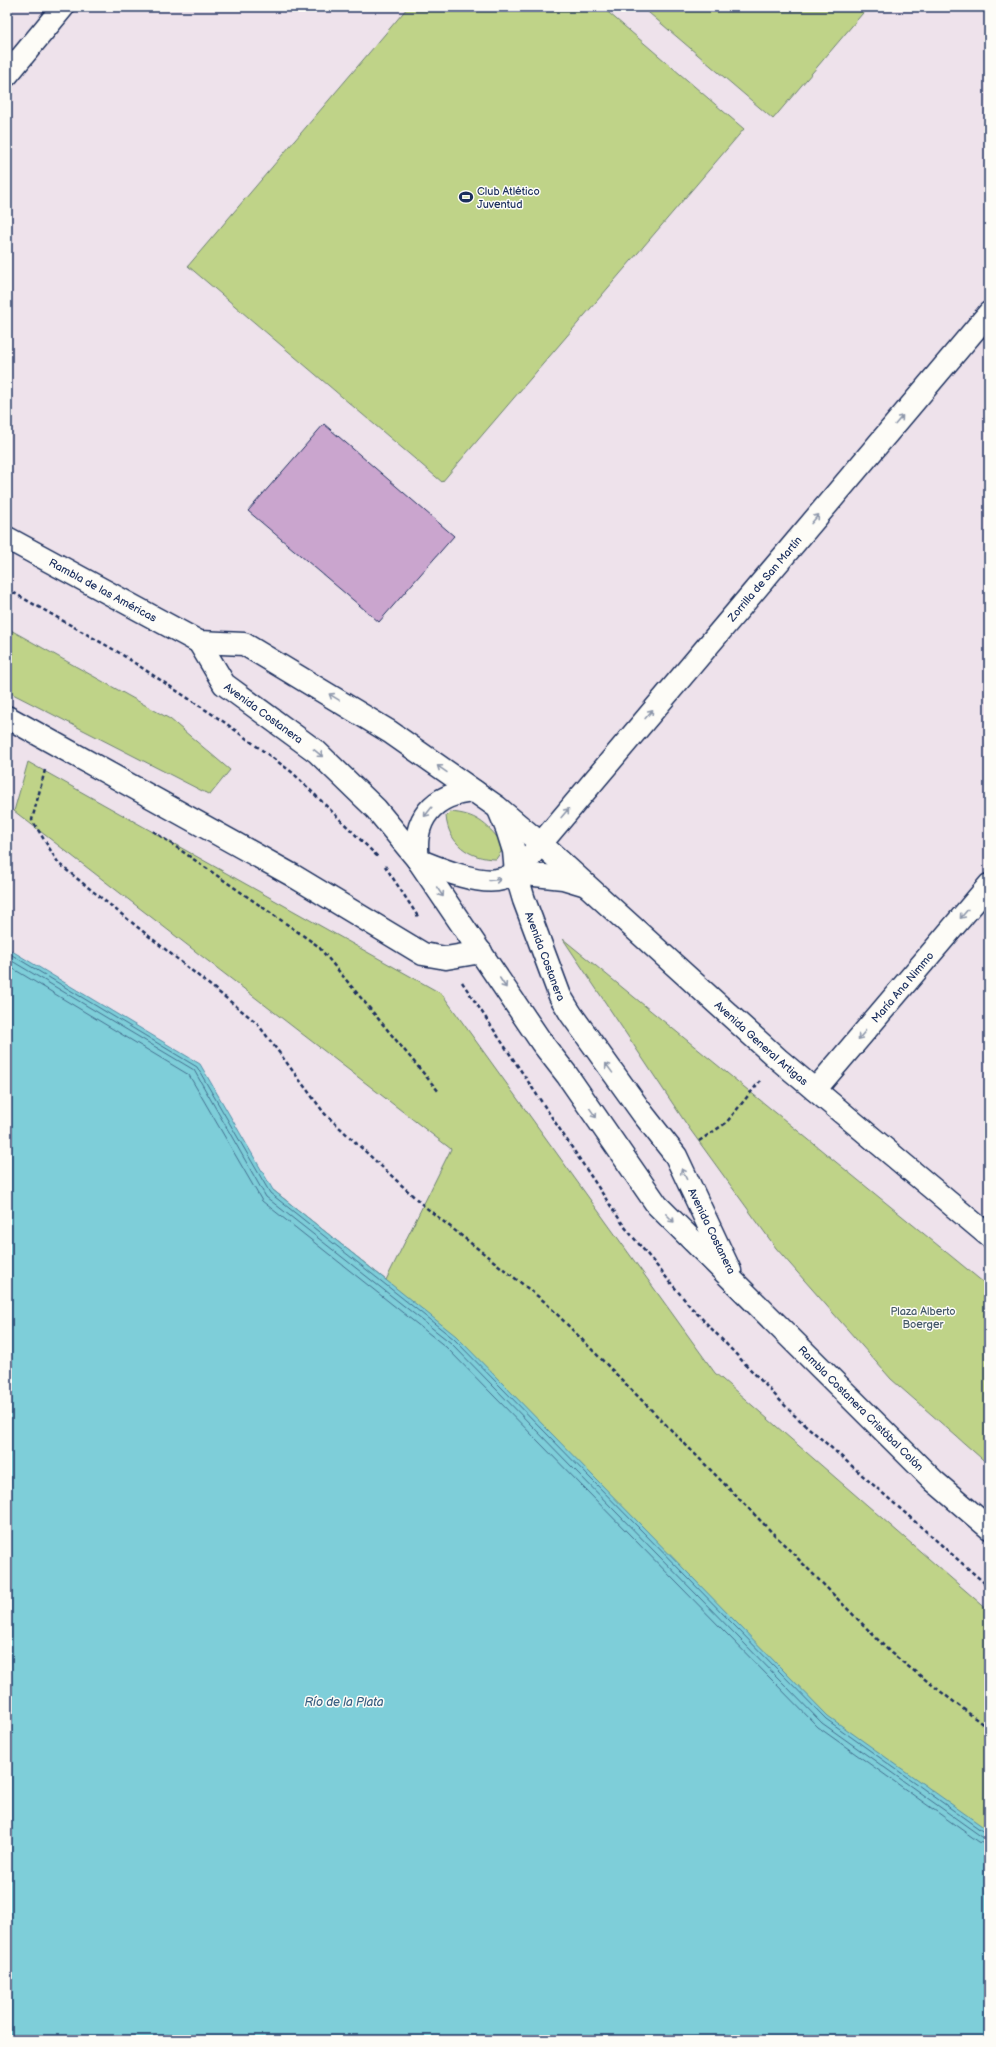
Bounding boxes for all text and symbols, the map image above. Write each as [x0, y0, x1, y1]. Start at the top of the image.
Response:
place label: Club Atlético Juventud [477, 185, 540, 211]
sports icon: Club Atlético Juventud [458, 189, 474, 205]
one-way arrow [894, 414, 903, 425]
one-way arrow [810, 513, 819, 524]
street label: Zorrilla de San Martín [725, 534, 805, 625]
street label: Rambla de las Américas [47, 556, 159, 625]
street label: Avenida Costanera [222, 680, 305, 746]
one-way arrow [328, 693, 339, 702]
one-way arrow [645, 709, 654, 719]
one-way arrow [312, 748, 323, 757]
one-way arrow [437, 765, 448, 773]
one-way arrow [423, 807, 432, 818]
one-way arrow [560, 808, 570, 818]
one-way arrow [488, 876, 501, 883]
one-way arrow [436, 886, 444, 897]
one-way arrow [959, 909, 968, 920]
street label: Avenida Costanera [522, 910, 567, 1004]
street label: María Ana Nimmo [869, 949, 937, 1026]
one-way arrow [499, 978, 507, 989]
street label: Avenida General Artigas [712, 999, 811, 1089]
one-way arrow [857, 1030, 866, 1040]
one-way arrow [605, 1062, 613, 1073]
one-way arrow [589, 1107, 597, 1118]
one-way arrow [680, 1168, 687, 1180]
street label: Avenida Costanera [685, 1186, 738, 1276]
one-way arrow [665, 1213, 675, 1223]
park label: Plaza Alberto Boerger [890, 1305, 956, 1331]
street label: Rambla Costanera Cristóbal Colón [795, 1343, 926, 1474]
water label: Río de la Plata [305, 1695, 384, 1710]

